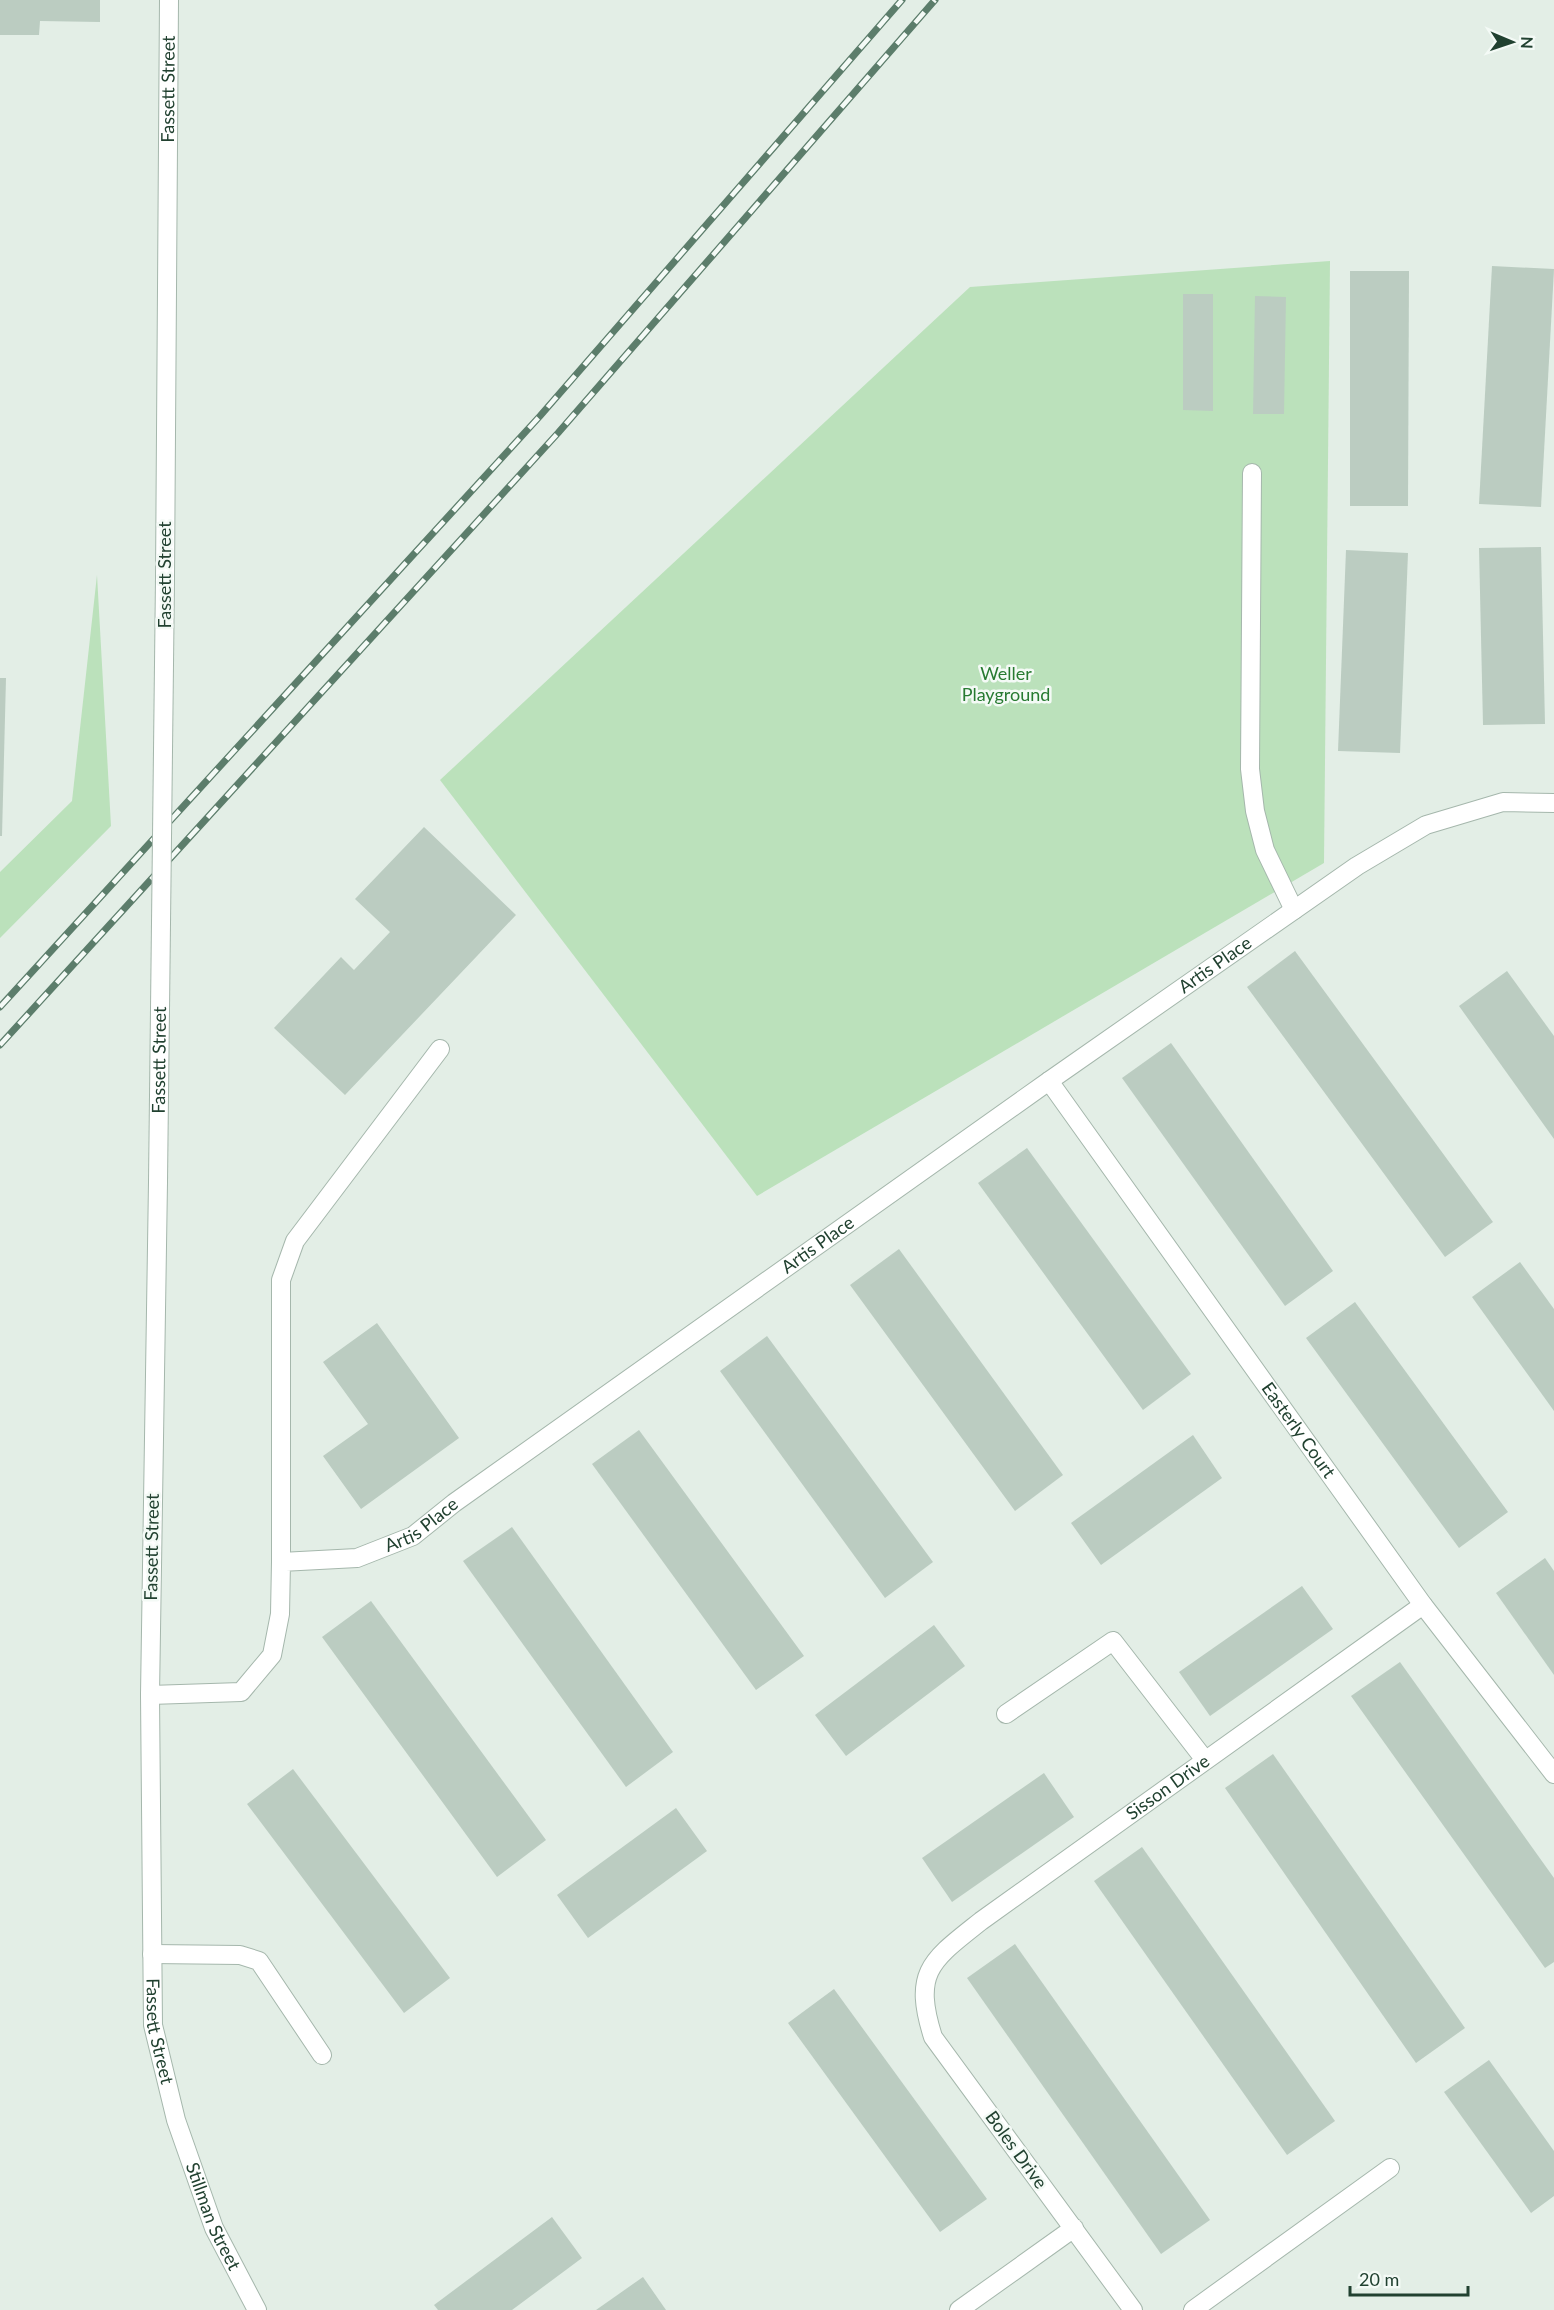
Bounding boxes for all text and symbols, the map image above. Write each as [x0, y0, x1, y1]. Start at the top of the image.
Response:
north arrow [1482, 12, 1542, 72]
street label: Fassett Street [156, 35, 179, 143]
text: N [1518, 36, 1537, 49]
street label: Fassett Street [153, 521, 175, 629]
park label: Weller Playground [962, 662, 1050, 705]
street label: Artis Place [1174, 931, 1255, 997]
street label: Fassett Street [147, 1006, 170, 1114]
street label: Artis Place [777, 1211, 858, 1277]
street label: Easterly Court [1257, 1377, 1341, 1482]
street label: Artis Place [381, 1492, 462, 1556]
street label: Fassett Street [139, 1493, 163, 1601]
street label: Sisson Drive [1121, 1749, 1213, 1824]
street label: Fassett Street [142, 1978, 179, 2087]
street label: Boles Drive [981, 2106, 1052, 2193]
street label: Stillman Street [182, 2159, 246, 2274]
scale bar [1350, 2259, 1468, 2297]
text: 20 m [1359, 2268, 1399, 2290]

